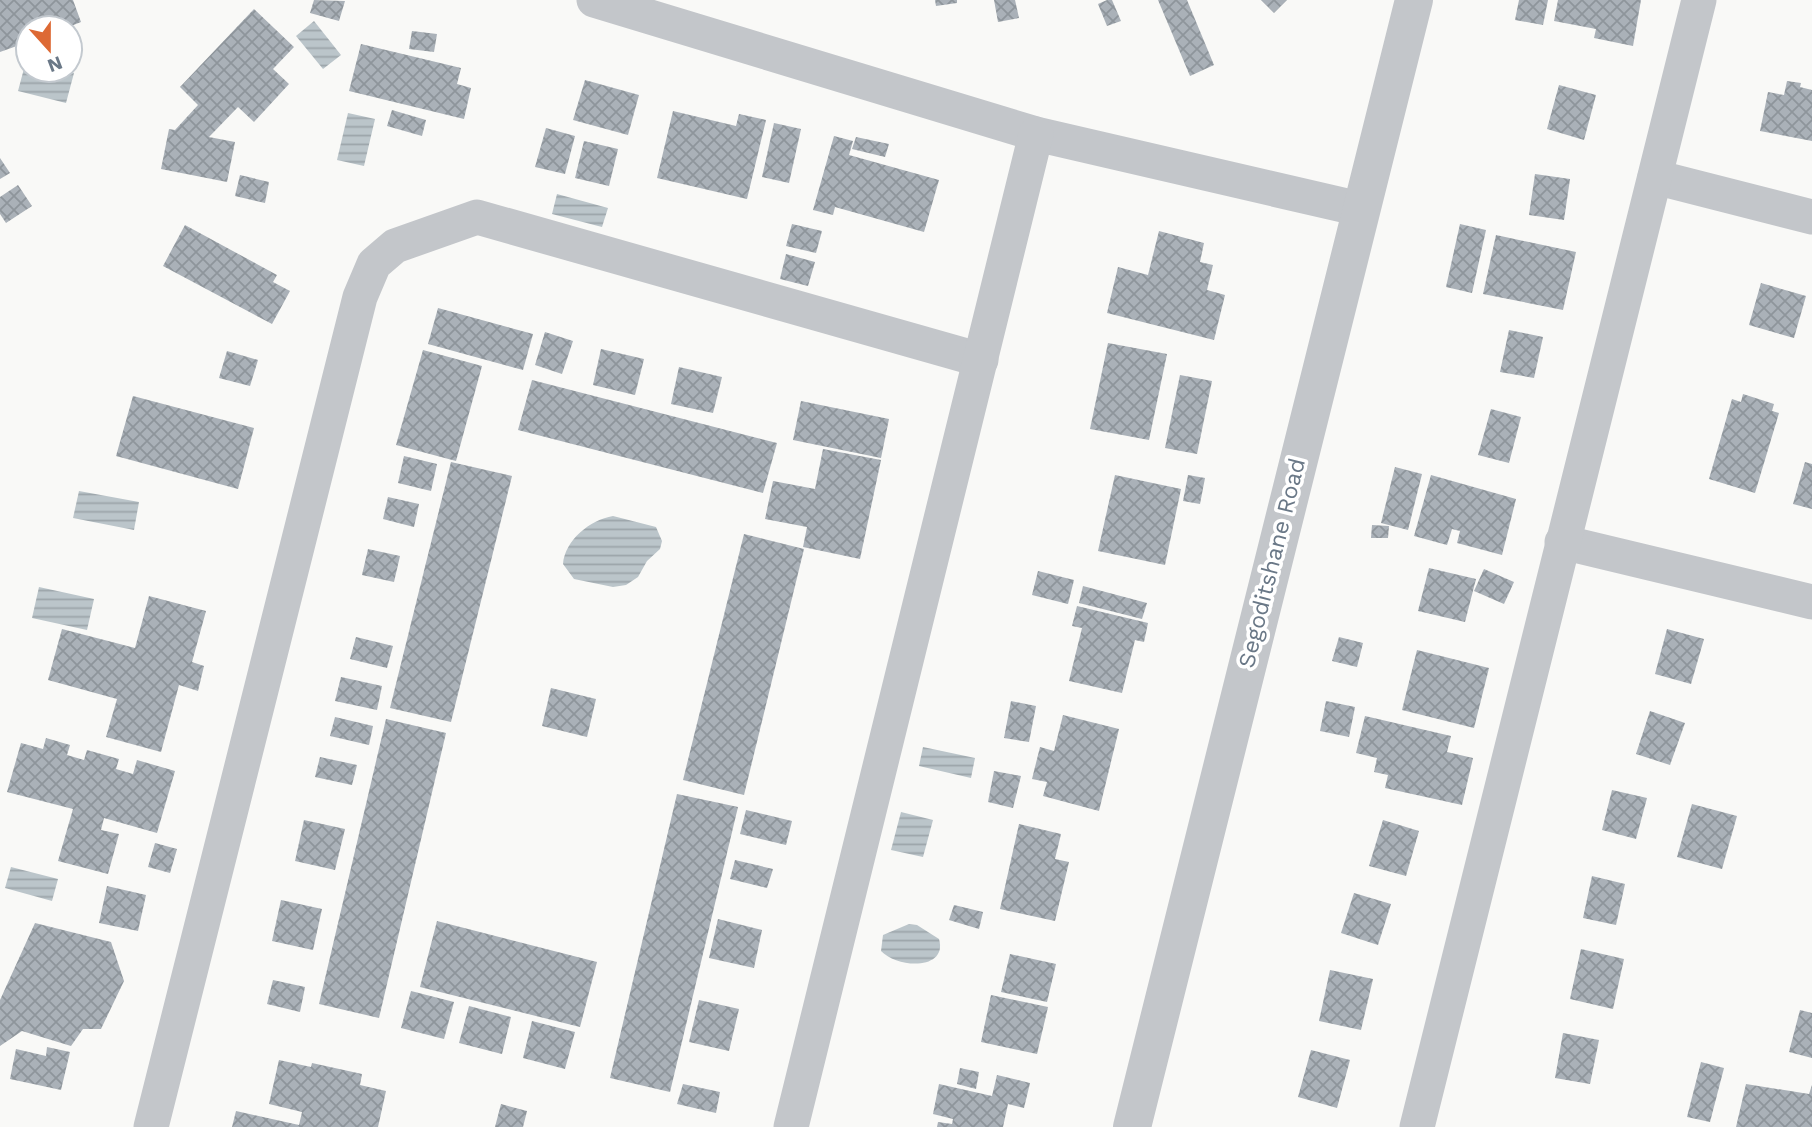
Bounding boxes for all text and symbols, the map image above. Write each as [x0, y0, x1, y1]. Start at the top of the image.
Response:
north arrow [14, 14, 84, 84]
text: N [44, 51, 66, 78]
street label: Segoditshane Road [1233, 455, 1311, 671]

